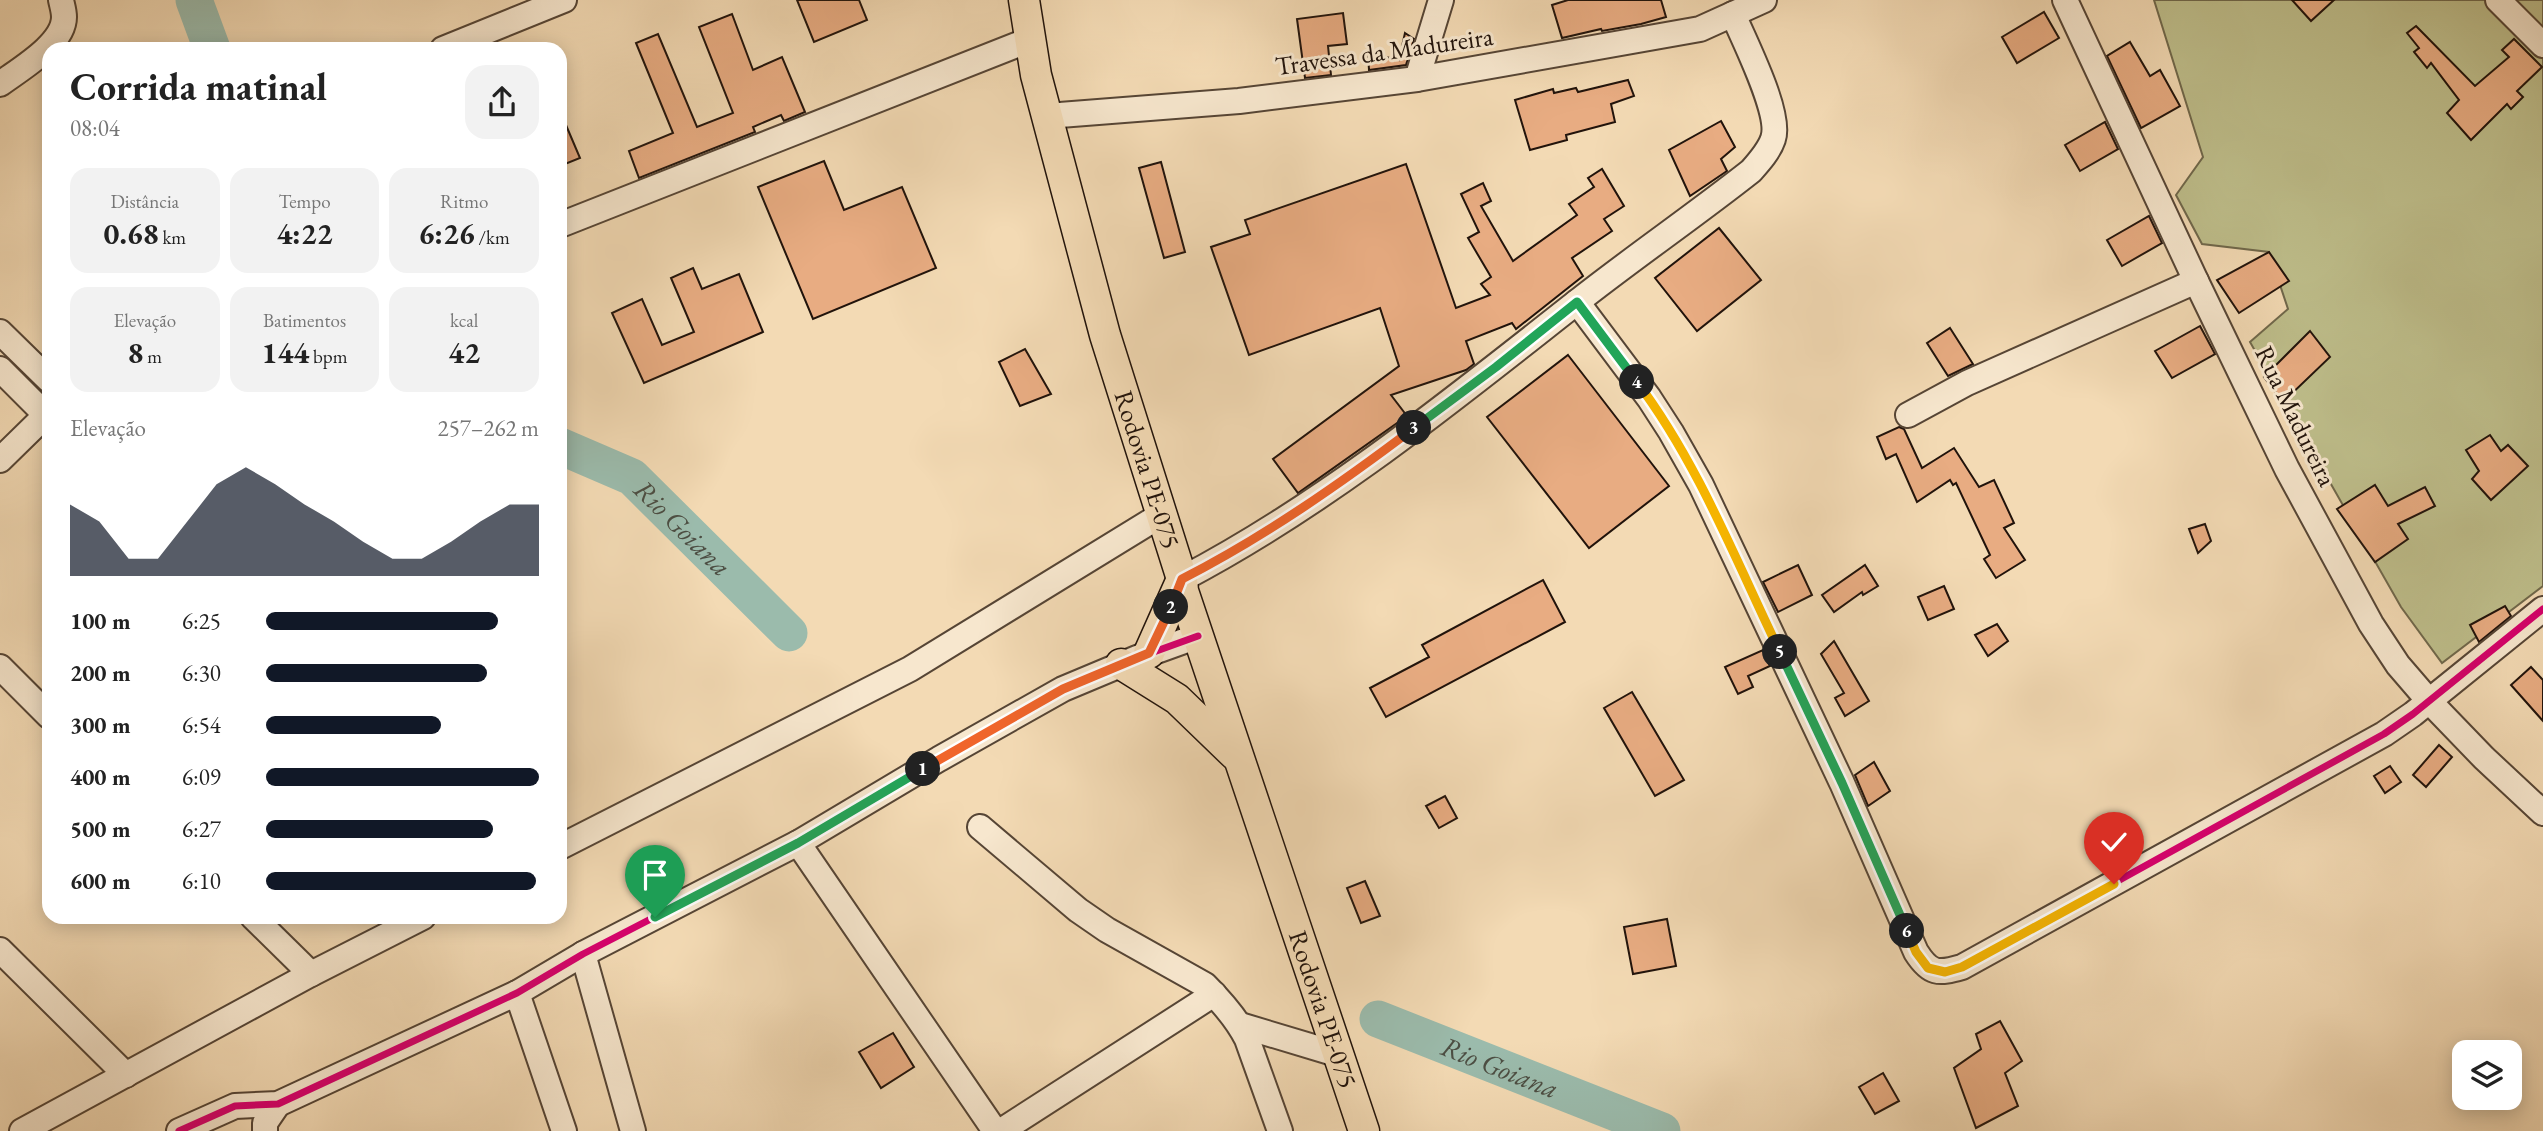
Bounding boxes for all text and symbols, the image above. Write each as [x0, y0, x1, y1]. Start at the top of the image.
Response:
street label: Travessa da Madureira [1273, 19, 1496, 83]
text: Corrida matinal [70, 62, 327, 111]
button: share [465, 65, 539, 139]
text: 08:04 [70, 113, 120, 143]
text: Distância [110, 189, 179, 214]
text: Tempo [278, 189, 331, 214]
text: Ritmo [440, 189, 488, 214]
text: 0.68 [104, 214, 159, 253]
text: 4:22 [276, 214, 333, 253]
text: 6:26 [419, 214, 475, 253]
text: km [159, 225, 186, 250]
text: /km [475, 225, 510, 250]
text: Elevação [113, 308, 176, 333]
text: Batimentos [263, 308, 346, 333]
text: kcal [450, 308, 478, 333]
text: 8 [128, 333, 143, 372]
text: 144 [262, 333, 309, 372]
text: 42 [448, 333, 480, 372]
street label: Rua Madureira [2247, 340, 2345, 492]
text: m [143, 344, 162, 369]
text: bpm [309, 344, 347, 369]
pin: 4 [1620, 364, 1654, 400]
text: 4 [1631, 369, 1642, 394]
street label: Rodovia PE-075 [1107, 386, 1188, 553]
pin: 3 [1396, 410, 1432, 446]
text: Elevação [70, 413, 146, 443]
text: 257–262 m [438, 413, 539, 443]
text: 3 [1408, 415, 1419, 440]
water label: Rio Goiana [626, 471, 739, 584]
pin: 2 [1154, 590, 1188, 624]
text: 2 [1165, 594, 1176, 619]
text: 100 m [70, 606, 131, 636]
text: 6:25 [182, 606, 221, 636]
pin: 5 [1762, 634, 1798, 670]
text: 5 [1774, 639, 1785, 664]
text: 200 m [70, 658, 131, 688]
text: 6:30 [182, 658, 221, 688]
text: 300 m [70, 710, 131, 740]
text: 6:54 [182, 710, 221, 740]
pin: 1 [906, 752, 940, 786]
text: 1 [917, 756, 928, 781]
text: 400 m [70, 762, 131, 792]
text: 6:09 [182, 762, 221, 792]
pin [2084, 812, 2144, 884]
text: 500 m [70, 814, 131, 844]
text: 6:27 [182, 814, 221, 844]
icon: check [2095, 823, 2133, 861]
pin [625, 845, 685, 917]
icon: arrive [636, 856, 674, 894]
text: 600 m [70, 866, 131, 896]
text: 6:10 [182, 866, 221, 896]
pin: 6 [1890, 914, 1924, 948]
text: 6 [1901, 918, 1912, 943]
street label: Rodovia PE-075 [1281, 926, 1365, 1092]
water label: Rio Goiana [1436, 1028, 1564, 1106]
map controls [2452, 1040, 2522, 1110]
button: layers [2452, 1040, 2522, 1110]

